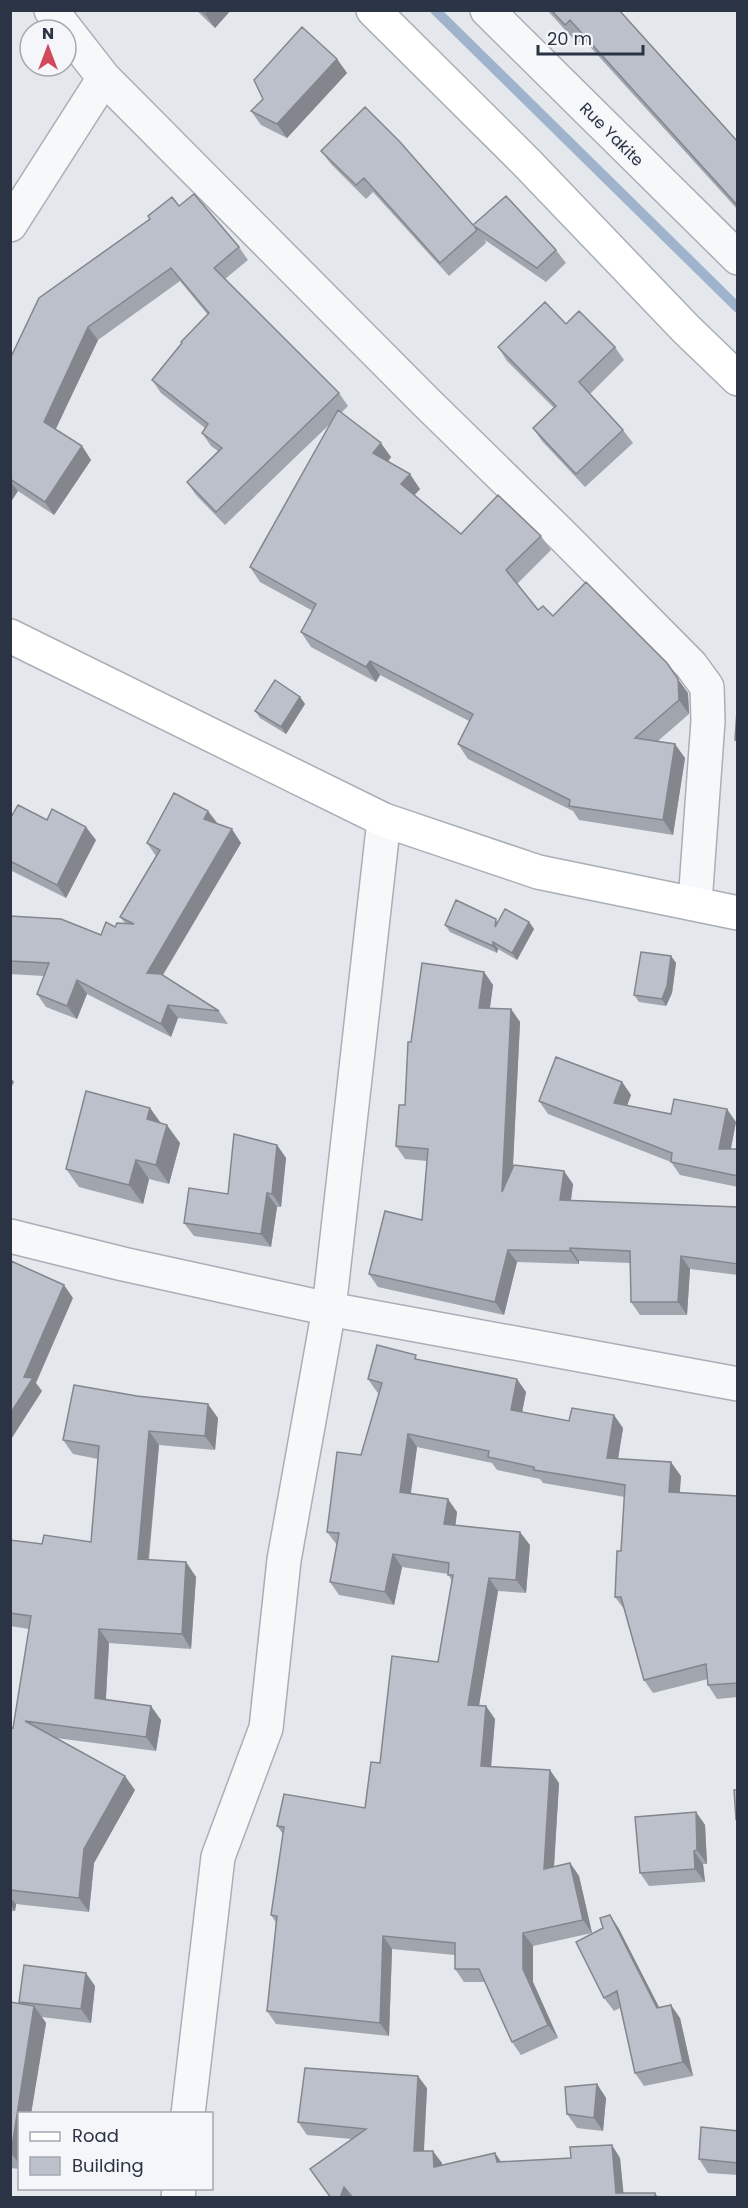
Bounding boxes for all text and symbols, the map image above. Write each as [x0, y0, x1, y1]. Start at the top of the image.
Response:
north arrow [18, 18, 78, 78]
scale bar [538, 18, 643, 56]
text: N [42, 22, 54, 45]
text: 20 m [547, 26, 592, 51]
street label: Rue Yakite [574, 97, 649, 172]
legend [18, 2112, 213, 2190]
text: Road [72, 2123, 119, 2148]
text: Building [72, 2153, 144, 2178]

